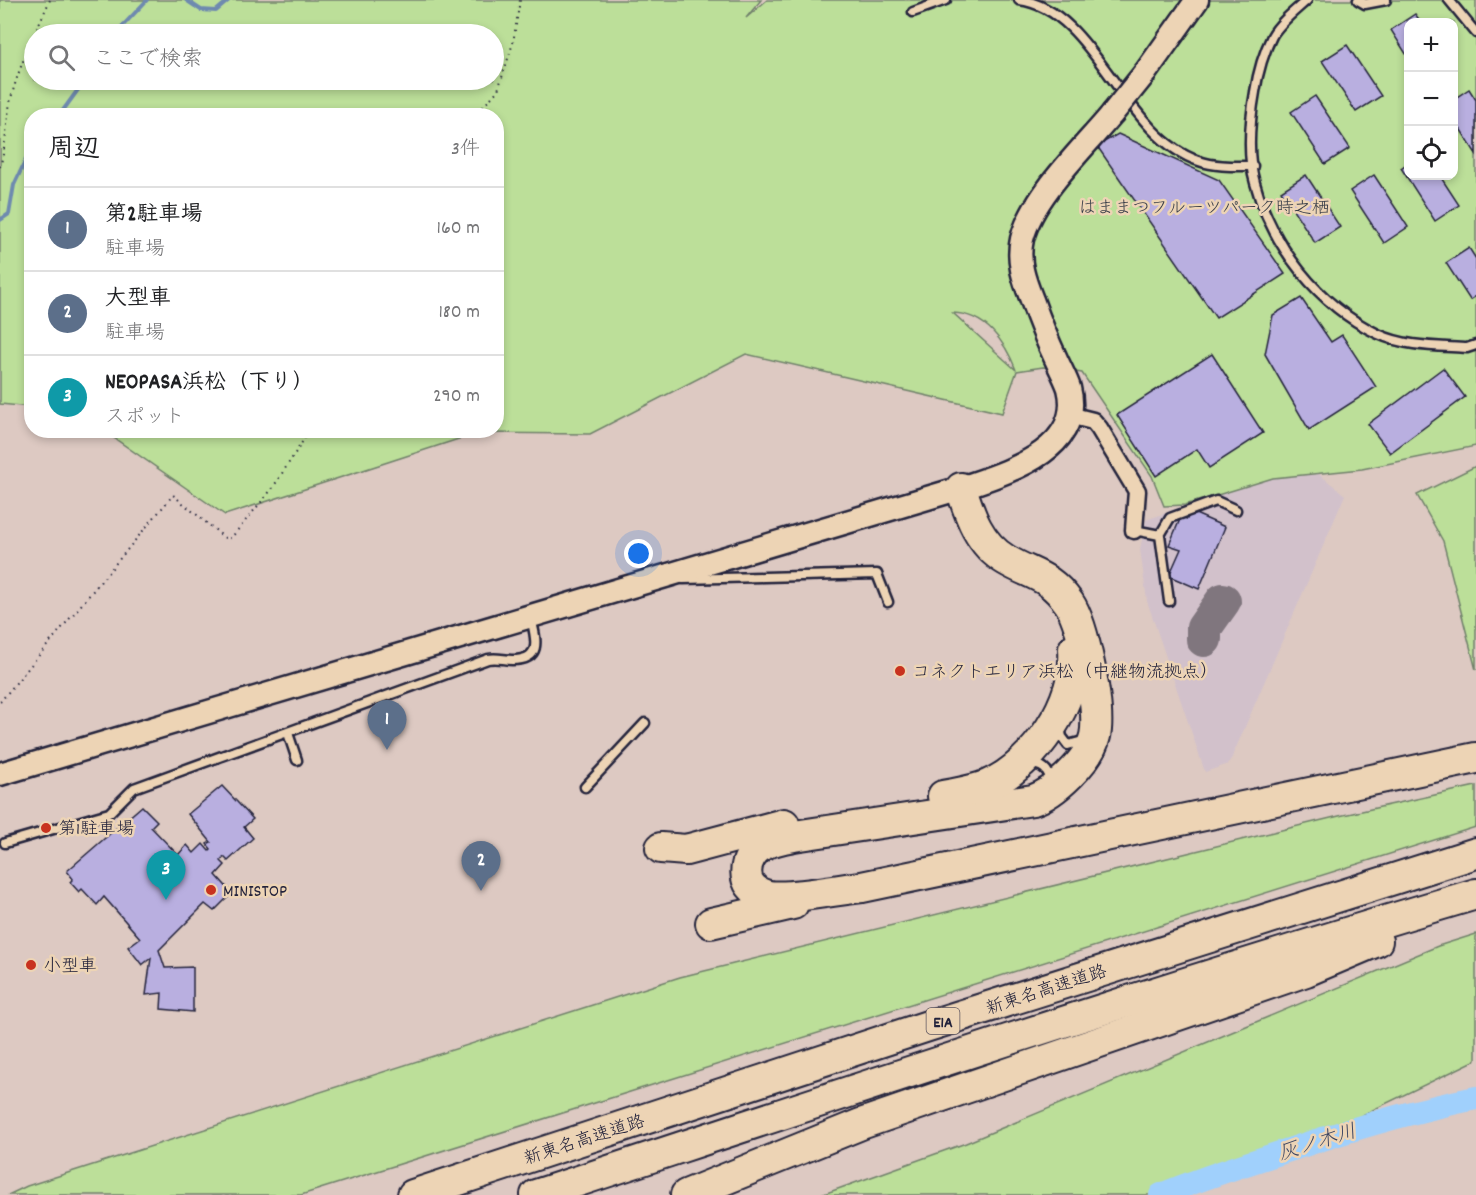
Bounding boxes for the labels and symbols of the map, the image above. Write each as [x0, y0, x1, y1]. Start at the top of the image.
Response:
park label: はままつフルーツパーク時之栖 [1078, 197, 1330, 222]
your location [624, 539, 653, 568]
place label: コネクトエリア浜松（中継物流拠点） [912, 661, 1218, 686]
marker: コネクトエリア浜松（中継物流拠点） [893, 664, 907, 678]
pin: 1 [368, 700, 406, 750]
place label: 第1駐車場 [58, 818, 134, 843]
marker: 第1駐車場 [39, 821, 53, 835]
pin: 2 [462, 842, 500, 891]
pin: 3 [146, 850, 186, 900]
place label: MINISTOP [223, 880, 287, 905]
marker: MINISTOP [204, 883, 218, 897]
place label: 小型車 [43, 955, 97, 980]
marker: 小型車 [24, 958, 38, 972]
street label: 新東名高速道路 [983, 960, 1111, 1023]
road number: E1A [926, 1008, 960, 1034]
street label: 新東名高速道路 [521, 1110, 649, 1173]
water label: 灰ノ木川 [1276, 1119, 1360, 1169]

